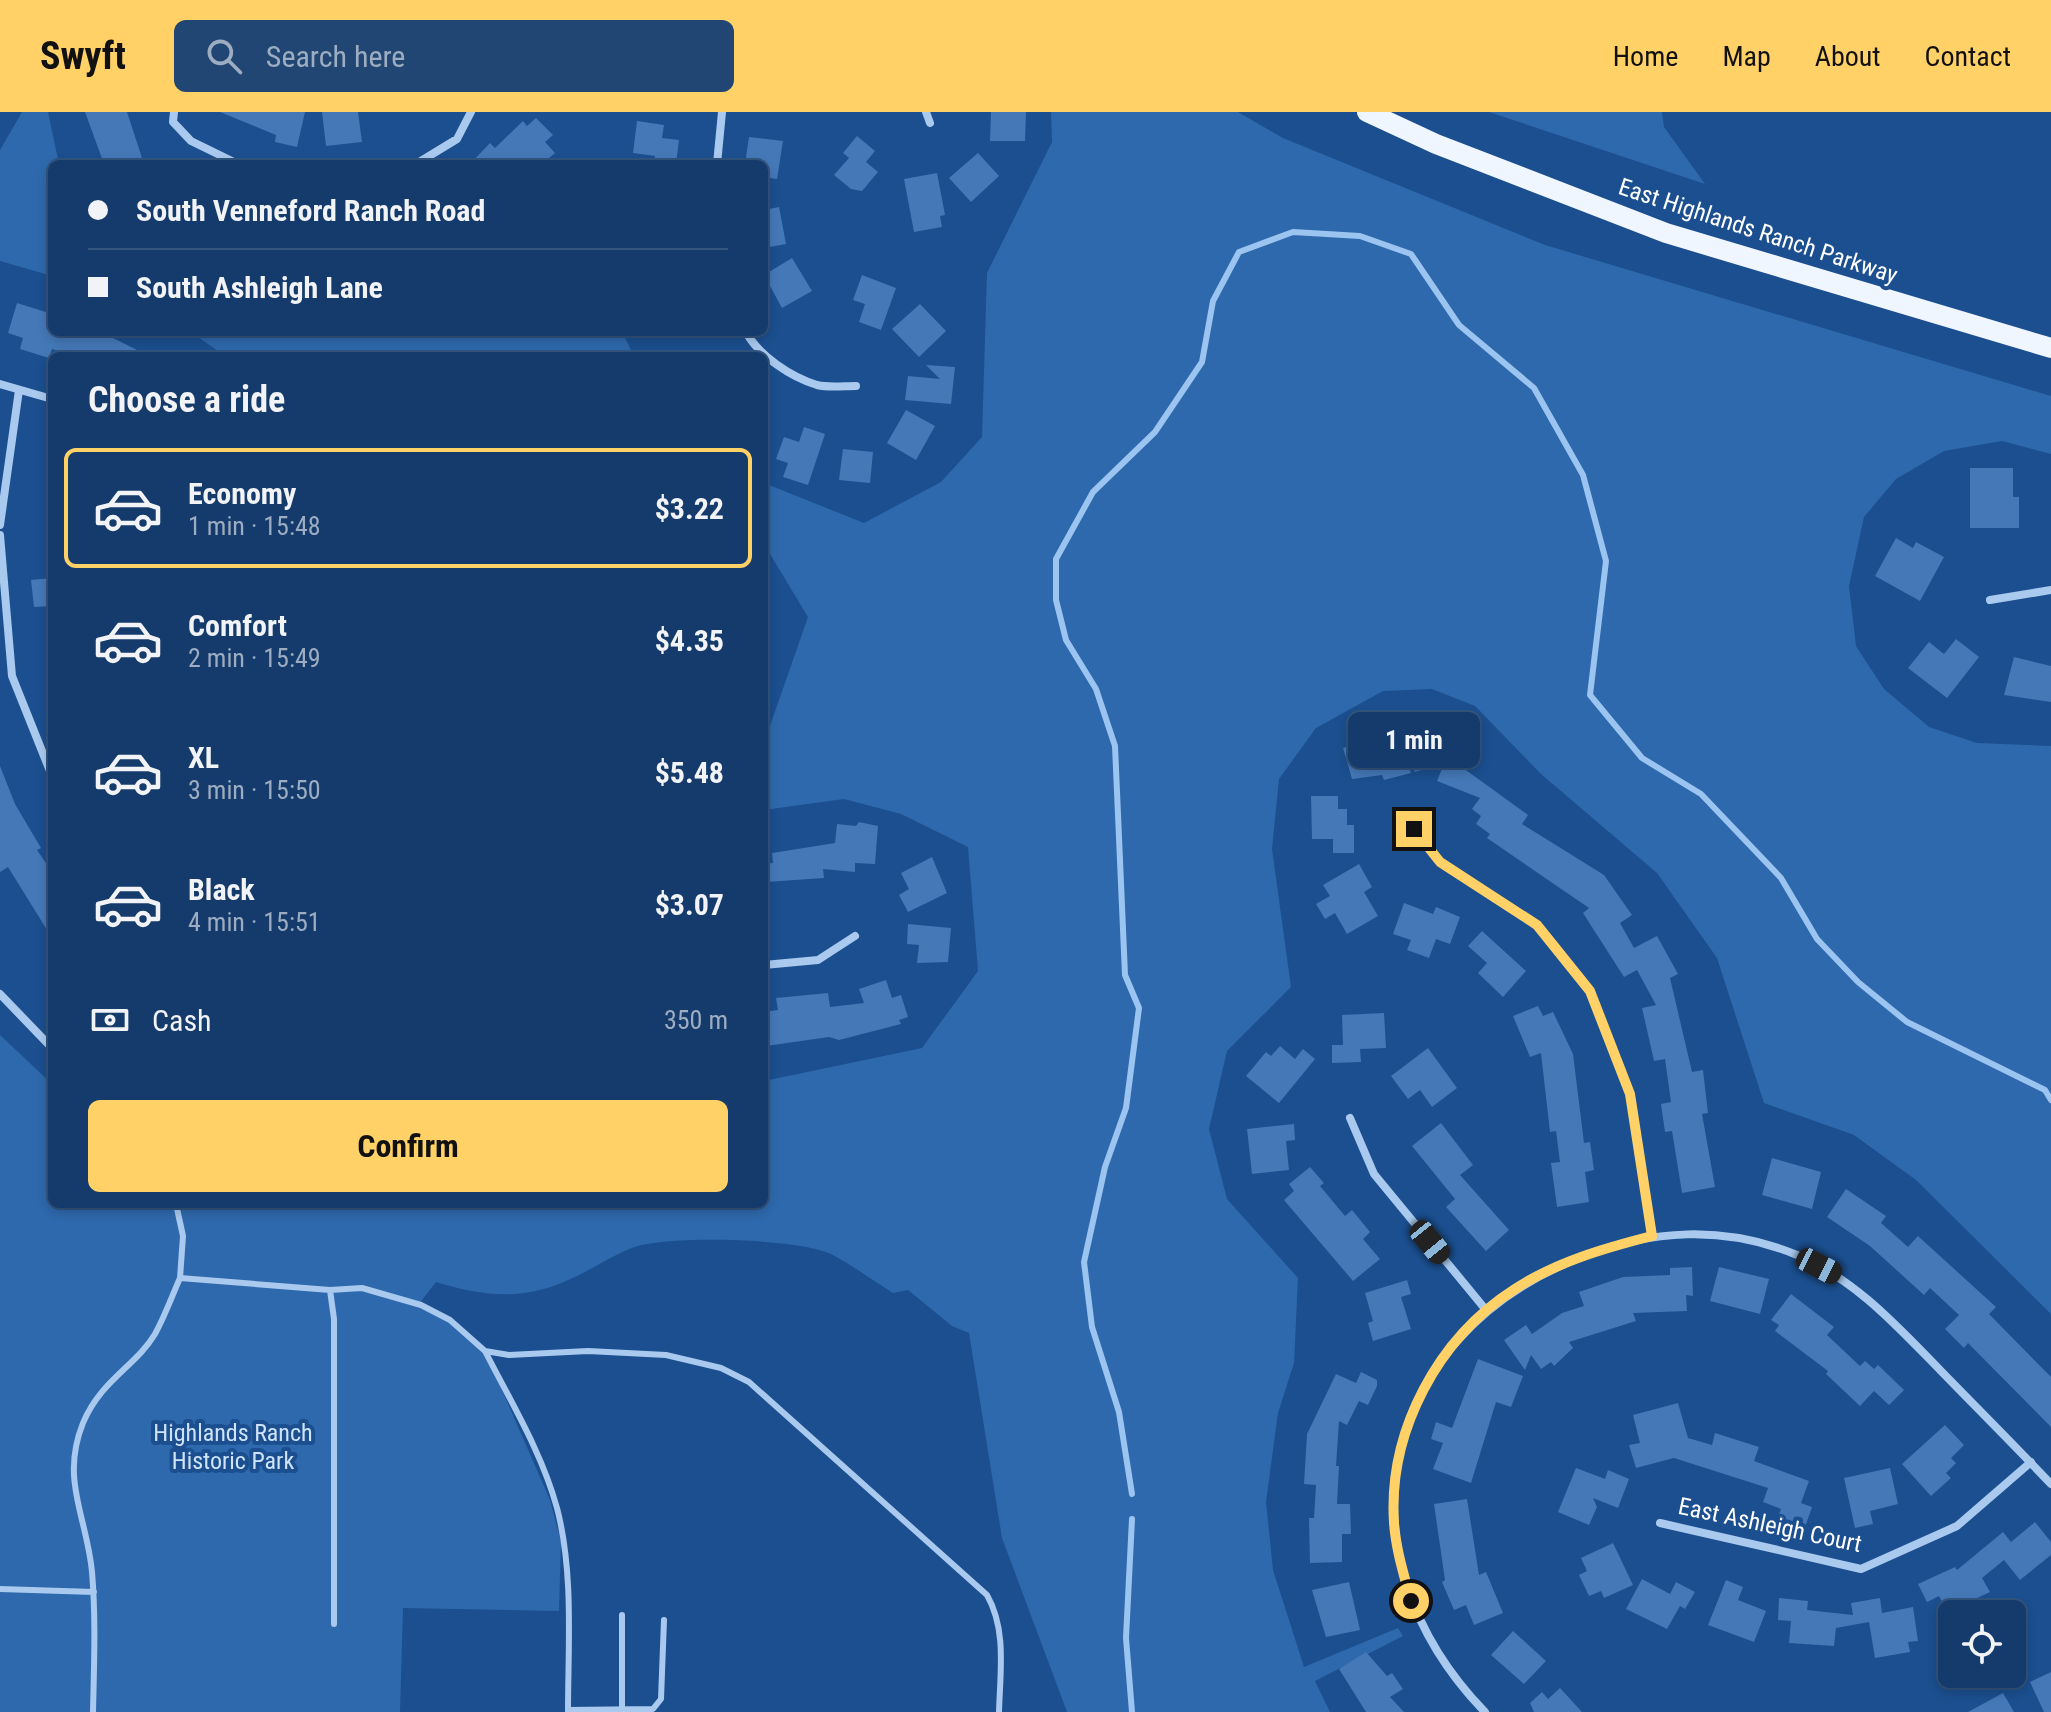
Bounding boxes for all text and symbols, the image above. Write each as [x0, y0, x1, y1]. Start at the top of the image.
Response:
search box [174, 20, 734, 92]
text: Swyft [40, 34, 126, 78]
icon: search [202, 34, 246, 78]
text: Search here [266, 39, 405, 74]
text: Home [1613, 40, 1678, 73]
text: Map [1722, 40, 1771, 73]
text: About [1815, 40, 1881, 73]
text: Contact [1925, 40, 2011, 73]
street label: East Highlands Ranch Parkway [1615, 173, 1901, 289]
text: South Venneford Ranch Road [136, 193, 485, 228]
text: South Ashleigh Lane [136, 270, 383, 305]
text: Choose a ride [88, 379, 285, 421]
icon: car [92, 472, 164, 544]
text: Economy [188, 476, 296, 511]
text: $3.22 [655, 491, 724, 526]
text: 1 min · 15:48 [188, 511, 321, 541]
icon: car [92, 604, 164, 676]
text: Comfort [188, 608, 287, 643]
text: $4.35 [655, 623, 724, 658]
text: 2 min · 15:49 [188, 643, 321, 673]
callout: 1 min [1348, 713, 1480, 769]
text: 1 min [1385, 725, 1443, 755]
icon: car [92, 736, 164, 808]
text: XL [188, 740, 219, 775]
text: $5.48 [655, 755, 724, 790]
text: 3 min · 15:50 [188, 775, 321, 805]
route end [1396, 811, 1432, 847]
icon: car [92, 868, 164, 940]
text: Black [188, 872, 255, 907]
text: $3.07 [655, 887, 724, 922]
text: 4 min · 15:51 [188, 907, 321, 937]
icon: cash [88, 998, 132, 1042]
text: Cash [152, 1003, 212, 1038]
text: 350 m [664, 1005, 728, 1035]
button: Confirm [88, 1100, 728, 1192]
car [1406, 1216, 1454, 1268]
car [1792, 1244, 1846, 1288]
park label: Highlands Ranch Historic Park [153, 1419, 313, 1475]
street label: East Ashleigh Court [1676, 1492, 1864, 1558]
route start [1393, 1583, 1429, 1619]
map controls [1938, 1600, 2026, 1688]
button: locate [1938, 1600, 2026, 1688]

